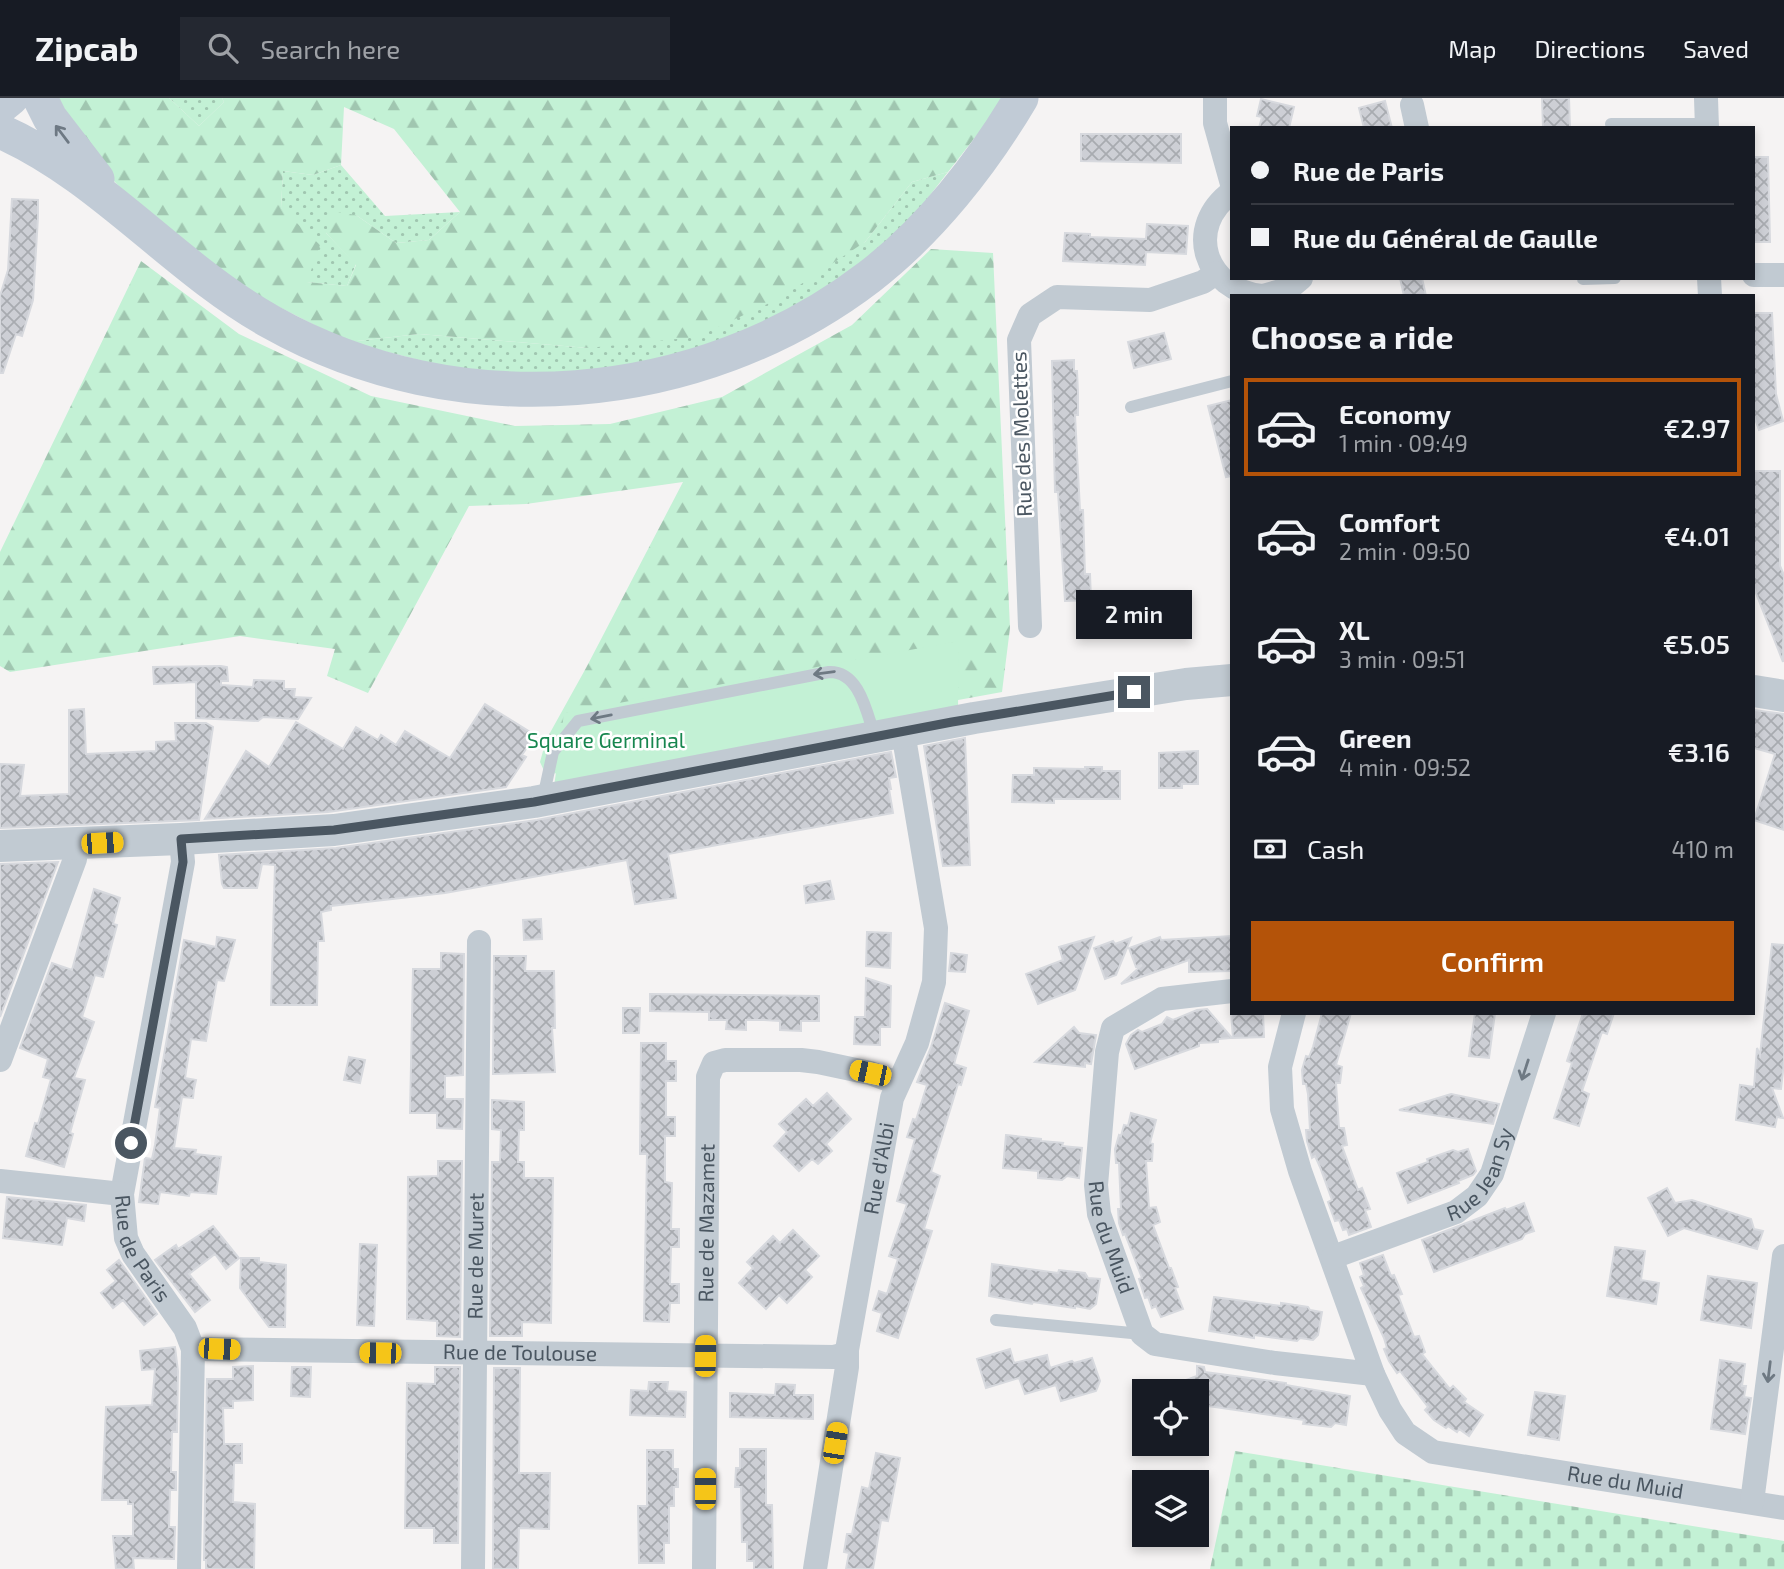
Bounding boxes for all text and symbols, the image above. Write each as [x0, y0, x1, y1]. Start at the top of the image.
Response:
search box [180, 17, 670, 80]
text: Zipcab [35, 28, 138, 68]
icon: search [204, 29, 242, 67]
text: Search here [260, 33, 400, 64]
text: Map [1448, 34, 1496, 63]
text: Directions [1534, 34, 1645, 63]
text: Saved [1683, 34, 1749, 63]
one-way arrow [55, 125, 70, 144]
text: Rue de Paris [1293, 155, 1444, 186]
text: Rue du Général de Gaulle [1293, 222, 1598, 253]
text: Choose a ride [1251, 317, 1454, 355]
street label: Rue des Molettes [1005, 351, 1036, 517]
icon: car [1255, 396, 1318, 459]
text: Economy [1339, 398, 1451, 429]
text: €2.97 [1664, 412, 1730, 443]
text: 1 min · 09:49 [1339, 429, 1468, 457]
icon: car [1255, 504, 1318, 567]
text: Comfort [1339, 506, 1440, 537]
text: €4.01 [1664, 520, 1730, 551]
text: 2 min · 09:50 [1339, 537, 1471, 565]
callout: 2 min [1076, 590, 1192, 640]
text: 2 min [1105, 600, 1163, 628]
icon: car [1255, 612, 1318, 675]
text: XL [1339, 614, 1370, 645]
text: €5.05 [1663, 628, 1730, 659]
text: 3 min · 09:51 [1339, 645, 1466, 673]
one-way arrow [813, 667, 836, 680]
route end [1118, 676, 1150, 708]
one-way arrow [590, 710, 613, 724]
icon: car [1255, 720, 1318, 783]
text: Green [1339, 722, 1412, 753]
park label: Square Germinal [527, 727, 686, 752]
text: €3.16 [1668, 736, 1730, 767]
text: 4 min · 09:52 [1339, 753, 1471, 781]
icon: cash [1251, 830, 1289, 868]
car [81, 831, 124, 855]
text: Cash [1307, 833, 1364, 864]
text: 410 m [1672, 835, 1734, 863]
button: Confirm [1251, 921, 1734, 1001]
car [848, 1058, 893, 1088]
one-way arrow [1518, 1059, 1530, 1081]
street label: Rue d'Albi [857, 1120, 898, 1216]
street label: Rue Jean Sy [1443, 1124, 1517, 1225]
route start [115, 1127, 147, 1159]
street label: Rue de Mazamet [692, 1143, 718, 1303]
street label: Rue du Muid [1085, 1179, 1140, 1297]
street label: Rue de Muret [461, 1192, 488, 1320]
street label: Rue de Paris [111, 1194, 177, 1306]
car [695, 1335, 716, 1377]
car [198, 1338, 241, 1360]
street label: Rue de Toulouse [443, 1338, 597, 1365]
car [359, 1342, 402, 1364]
one-way arrow [1762, 1360, 1775, 1383]
map controls [1132, 1379, 1209, 1547]
button: locate [1132, 1379, 1209, 1456]
car [822, 1421, 849, 1465]
street label: Rue du Muid [1566, 1460, 1685, 1503]
car [695, 1468, 716, 1510]
button: layers [1132, 1470, 1209, 1547]

